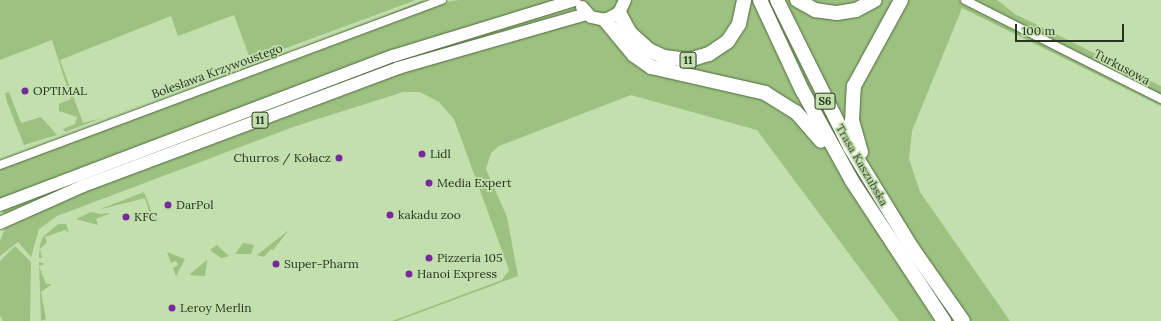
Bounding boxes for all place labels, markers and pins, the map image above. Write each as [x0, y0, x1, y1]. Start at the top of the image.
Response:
place label: OPTIMAL [33, 84, 87, 98]
marker: OPTIMAL [20, 86, 30, 96]
place label: Lidl [430, 147, 451, 161]
marker: Lidl [417, 149, 427, 159]
place label: Churros / Kołacz [233, 151, 331, 165]
marker: Churros / Kołacz [334, 153, 344, 163]
place label: Media Expert [437, 176, 512, 190]
marker: Media Expert [424, 178, 434, 188]
place label: DarPol [176, 198, 213, 212]
marker: DarPol [163, 200, 173, 210]
place label: kakadu zoo [398, 208, 461, 222]
place label: KFC [134, 210, 157, 224]
marker: kakadu zoo [385, 210, 395, 220]
marker: KFC [121, 212, 131, 222]
place label: Pizzeria 105 [437, 251, 503, 265]
marker: Pizzeria 105 [424, 253, 434, 263]
place label: Super-Pharm [284, 257, 359, 271]
marker: Super-Pharm [271, 259, 281, 269]
place label: Hanoi Express [417, 267, 497, 281]
marker: Hanoi Express [404, 269, 414, 279]
place label: Leroy Merlin [180, 301, 251, 315]
marker: Leroy Merlin [167, 303, 177, 313]

